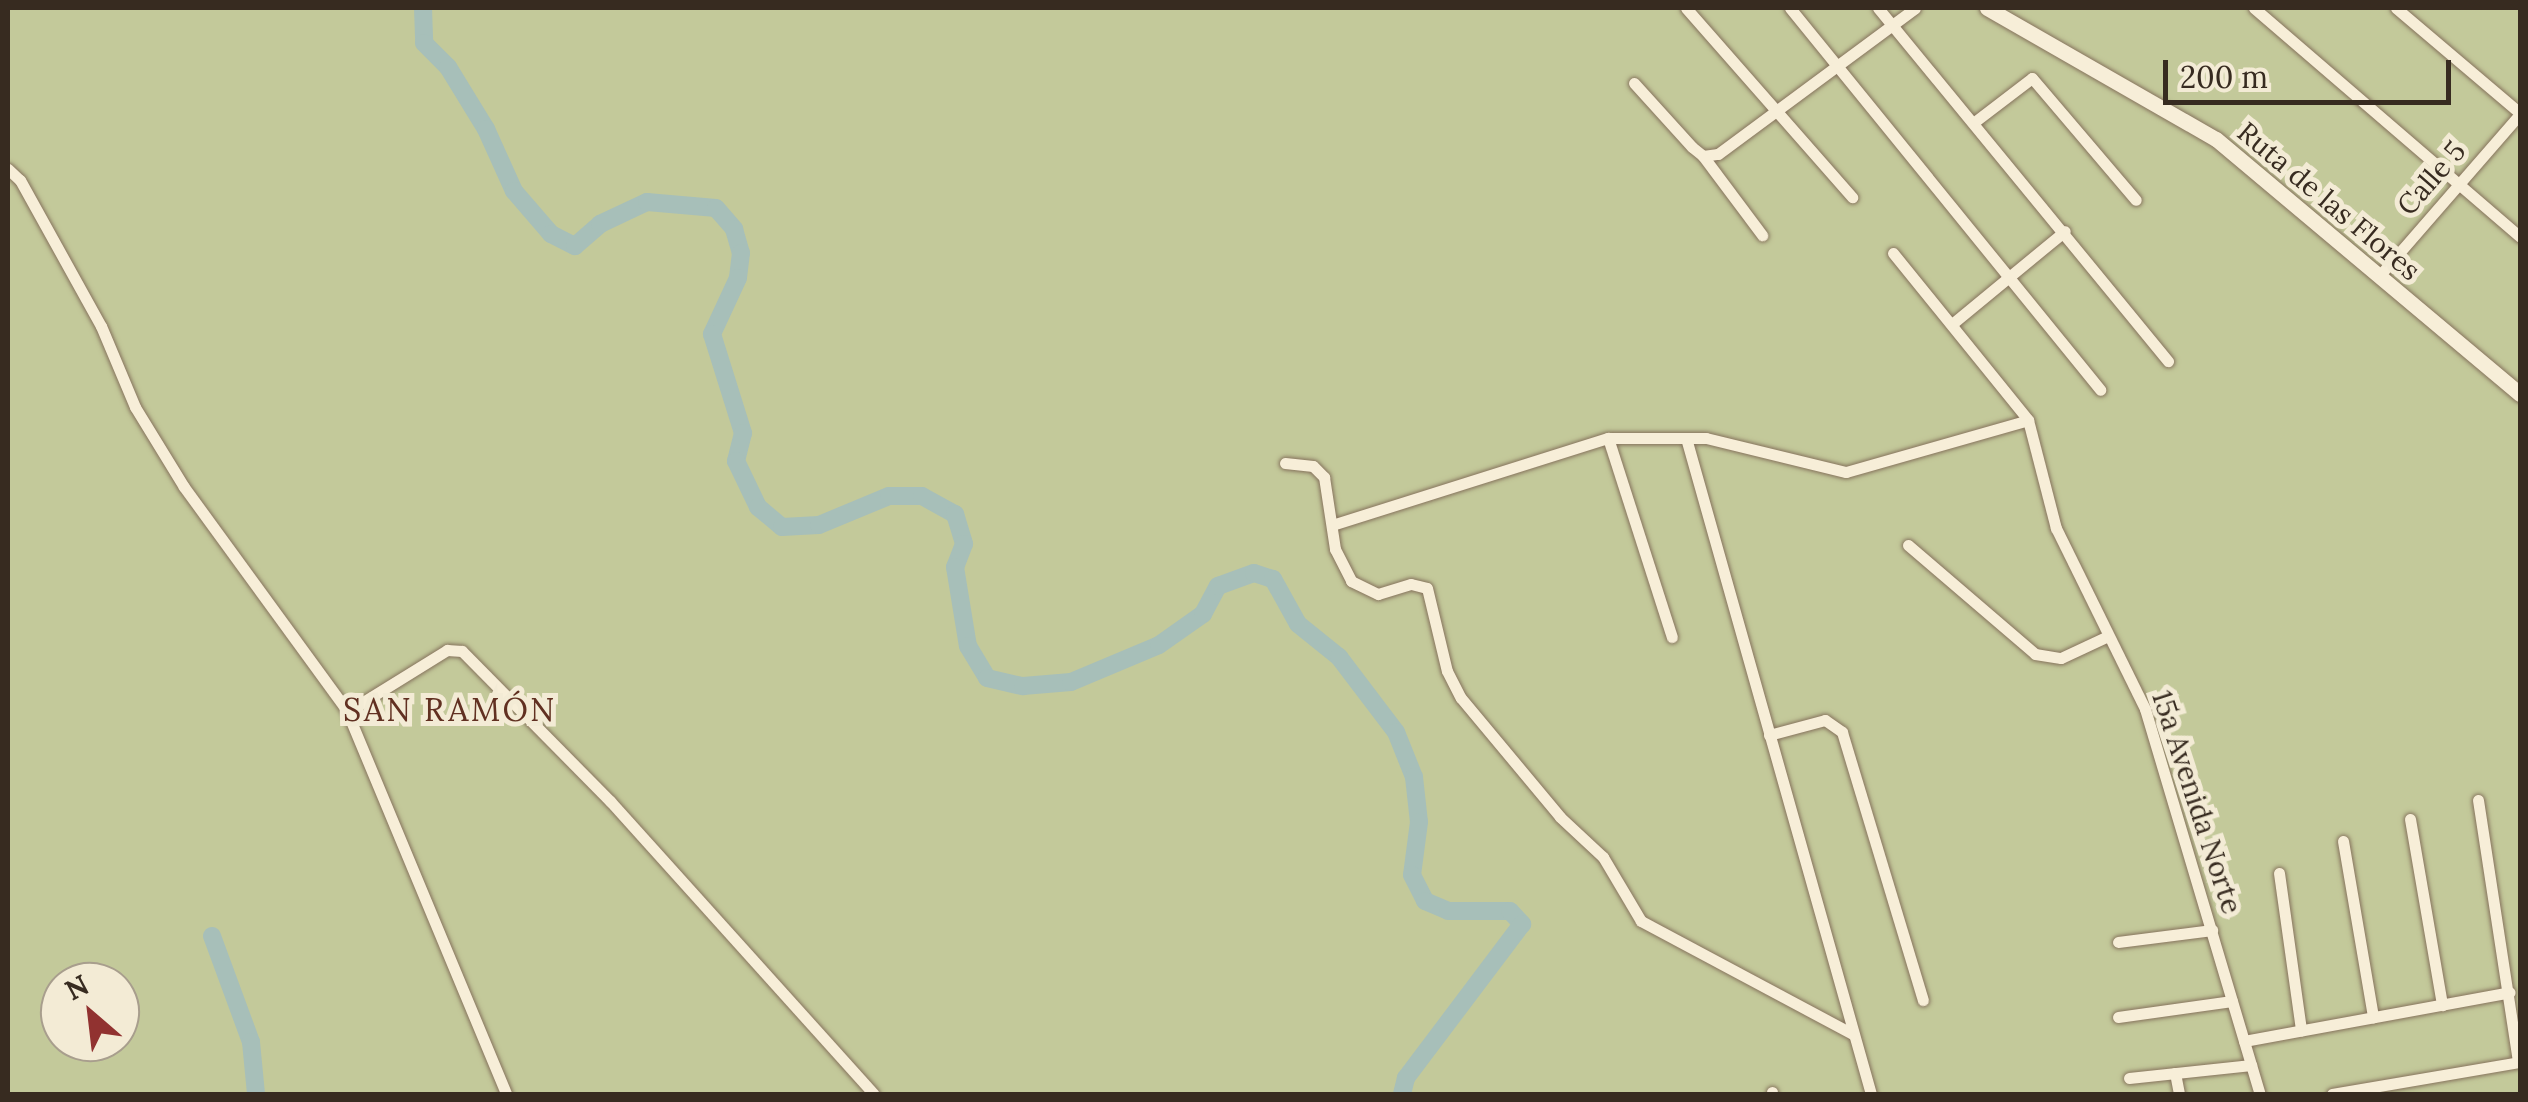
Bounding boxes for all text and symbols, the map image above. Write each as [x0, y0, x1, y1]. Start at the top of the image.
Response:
scale bar [2168, 40, 2456, 102]
text: 200 m [2180, 58, 2268, 96]
street label: Ruta de las Flores [2231, 115, 2427, 287]
street label: Calle 5 [2390, 134, 2472, 222]
street label: 15a Avenida Norte [2145, 686, 2249, 918]
district label: SAN RAMÓN [343, 691, 557, 729]
north arrow [40, 962, 140, 1062]
text: N [59, 966, 95, 1008]

